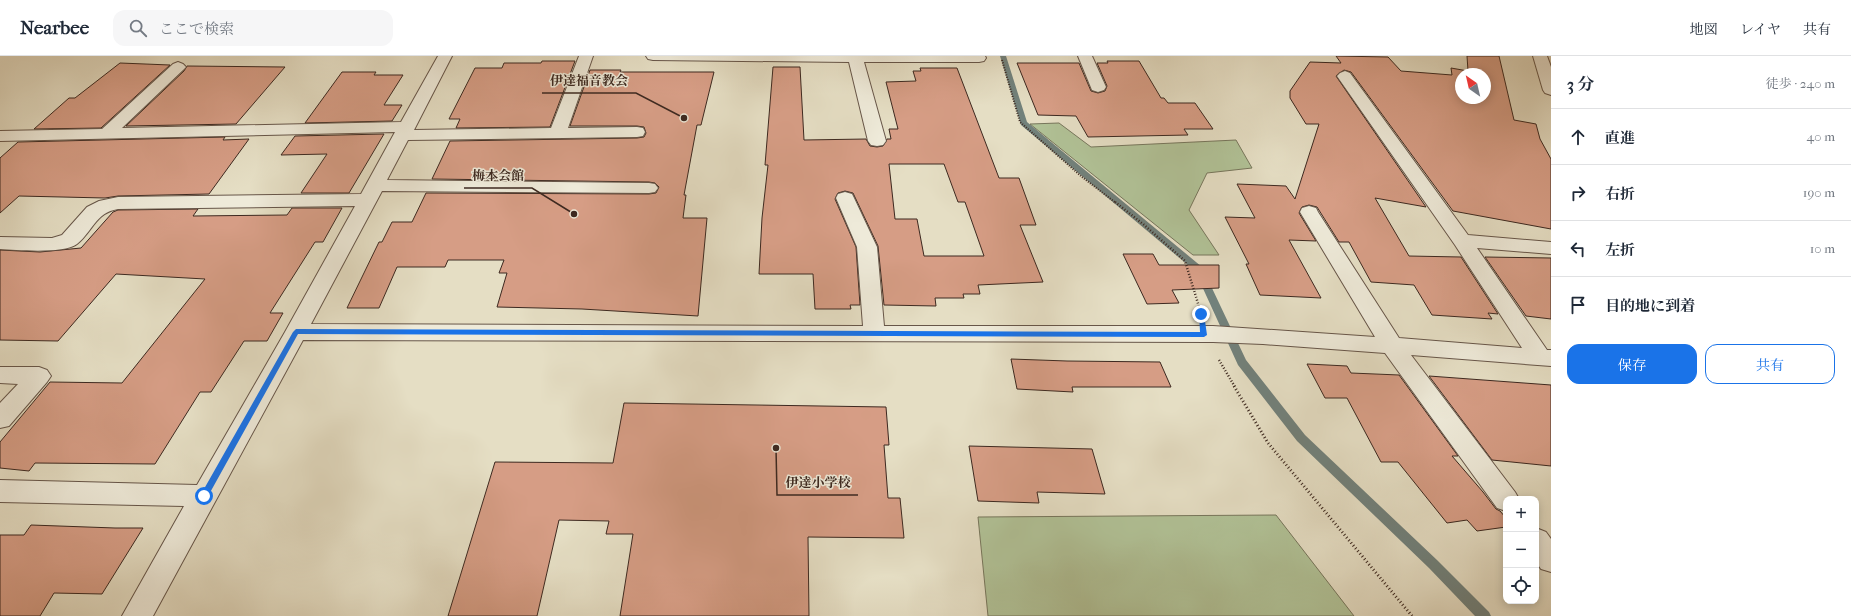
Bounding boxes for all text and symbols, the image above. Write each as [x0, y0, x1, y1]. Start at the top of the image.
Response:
search box [113, 10, 393, 46]
text: Nearbee [20, 17, 89, 39]
icon: search [127, 17, 149, 39]
text: ここで検索 [159, 20, 234, 38]
text: 地図 [1690, 21, 1718, 38]
text: レイヤ [1740, 21, 1781, 38]
text: 共有 [1803, 21, 1831, 38]
callout: 伊達福音教会 [542, 68, 636, 93]
north arrow [1455, 68, 1491, 104]
text: 伊達福音教会 [550, 73, 628, 88]
text: 3 分 [1567, 74, 1595, 94]
text: 徒歩 · 240 m [1766, 76, 1835, 91]
icon: ahead [1567, 126, 1589, 148]
text: 直進 [1605, 129, 1635, 147]
text: 40 m [1807, 129, 1835, 144]
callout: 梅本会館 [464, 163, 532, 188]
text: 梅本会館 [472, 168, 524, 183]
icon: right [1567, 182, 1589, 204]
text: 右折 [1605, 185, 1635, 203]
text: 190 m [1803, 185, 1835, 200]
icon: left [1567, 238, 1589, 260]
text: 左折 [1605, 241, 1635, 259]
text: 10 m [1810, 241, 1835, 256]
icon: arrive [1567, 294, 1589, 316]
text: 目的地に到着 [1605, 297, 1695, 315]
route end [1192, 305, 1210, 323]
button: 保存 [1567, 344, 1697, 384]
button: 共有 [1705, 344, 1835, 384]
callout: 伊達小学校 [777, 470, 858, 495]
text: 伊達小学校 [785, 475, 851, 490]
route start [195, 487, 213, 505]
map controls [1503, 496, 1539, 604]
button: + [1503, 496, 1539, 532]
button: − [1503, 532, 1539, 568]
button: locate [1503, 568, 1539, 604]

